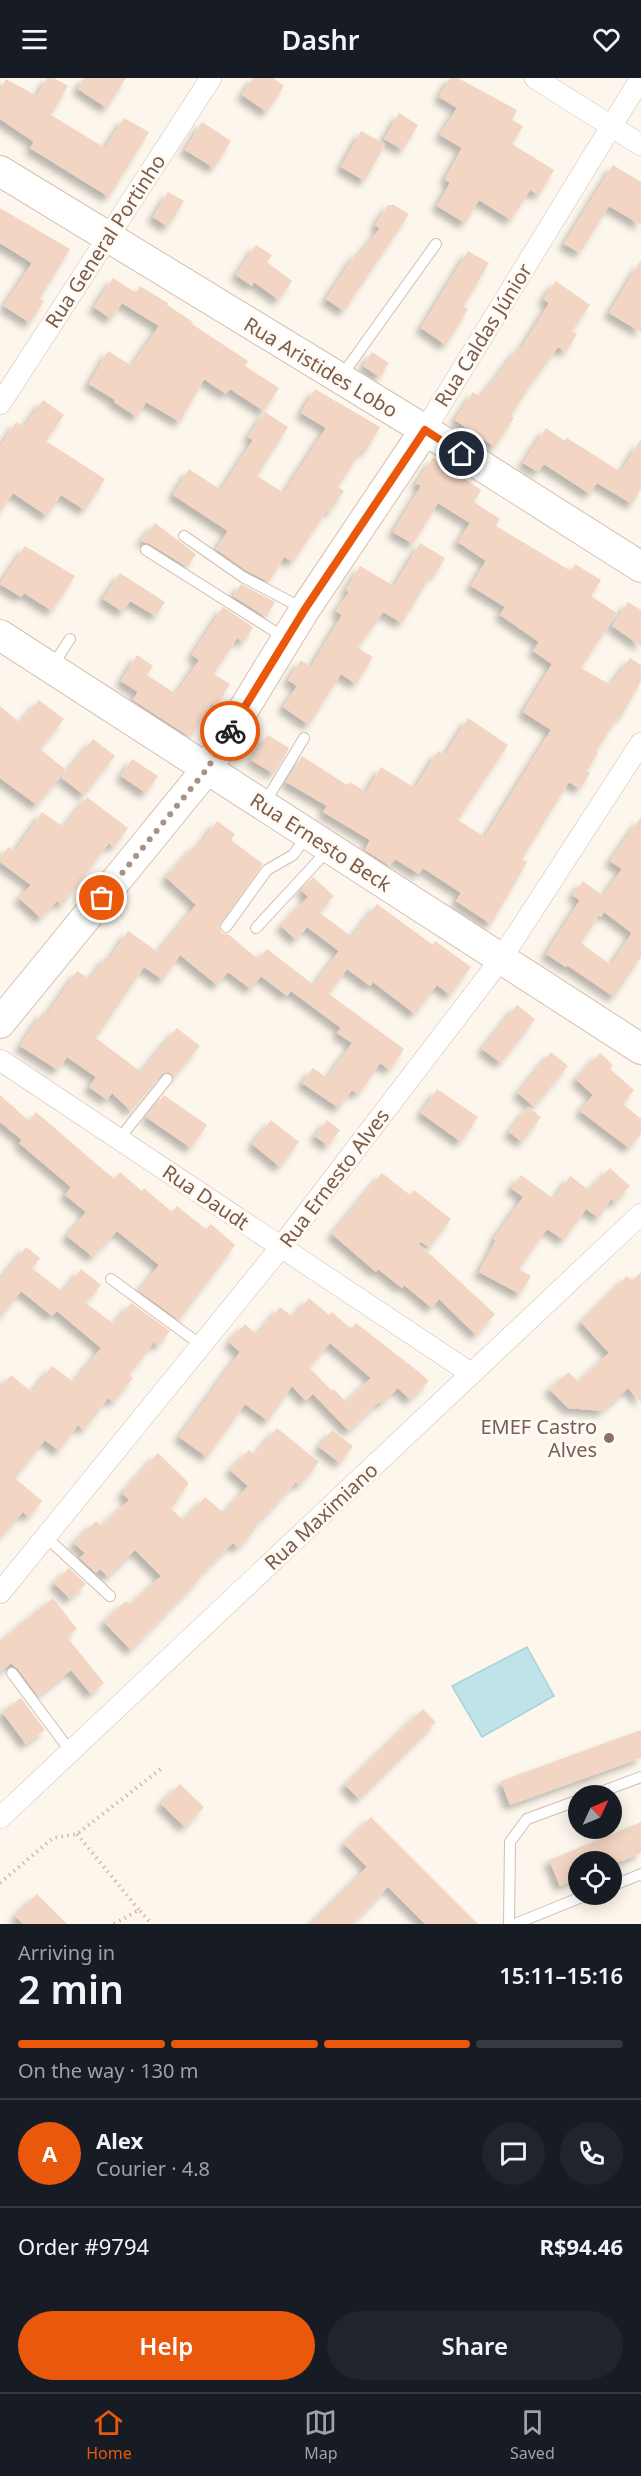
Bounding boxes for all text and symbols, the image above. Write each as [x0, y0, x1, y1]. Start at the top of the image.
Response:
text: Dashr [282, 21, 359, 58]
icon: menu [18, 23, 51, 56]
icon: heart [590, 23, 623, 56]
street label: Rua General Portinho [39, 149, 171, 333]
street label: Rua Caldas Júnior [428, 258, 538, 412]
street label: Rua Aristides Lobo [239, 310, 403, 424]
pin [436, 428, 487, 479]
icon: home [445, 437, 478, 470]
courier [200, 701, 260, 761]
icon: bike [214, 715, 247, 748]
street label: Rua Ernesto Beck [245, 786, 397, 898]
pin [76, 872, 127, 923]
icon: bag [85, 881, 118, 914]
street label: Rua Ernesto Alves [273, 1103, 395, 1253]
street label: Rua Daudt [157, 1158, 255, 1236]
place label: EMEF Castro Alves [480, 1413, 597, 1463]
marker: EMEF Castro Alves [602, 1431, 616, 1445]
street label: Rua Maximiano [258, 1456, 384, 1576]
north arrow [568, 1785, 622, 1839]
map controls [568, 1785, 622, 1905]
button: locate [568, 1851, 622, 1905]
text: Arriving in [18, 1939, 115, 1966]
text: 15:11–15:16 [499, 1960, 623, 1990]
text: 2 min [18, 1962, 124, 2015]
text: On the way · 130 m [18, 2057, 198, 2084]
button: chat [482, 2122, 545, 2185]
button: phone [560, 2122, 623, 2185]
text: Alex [96, 2125, 143, 2155]
text: A [42, 2138, 57, 2168]
text: Courier · 4.8 [96, 2155, 210, 2182]
text: Order #9794 [18, 2231, 149, 2261]
text: R$94.46 [539, 2231, 623, 2261]
button: Help [18, 2311, 315, 2380]
button: Share [327, 2311, 623, 2380]
tab: Home [86, 2406, 132, 2464]
tab: Map [304, 2406, 338, 2464]
tab: Saved [510, 2406, 555, 2464]

